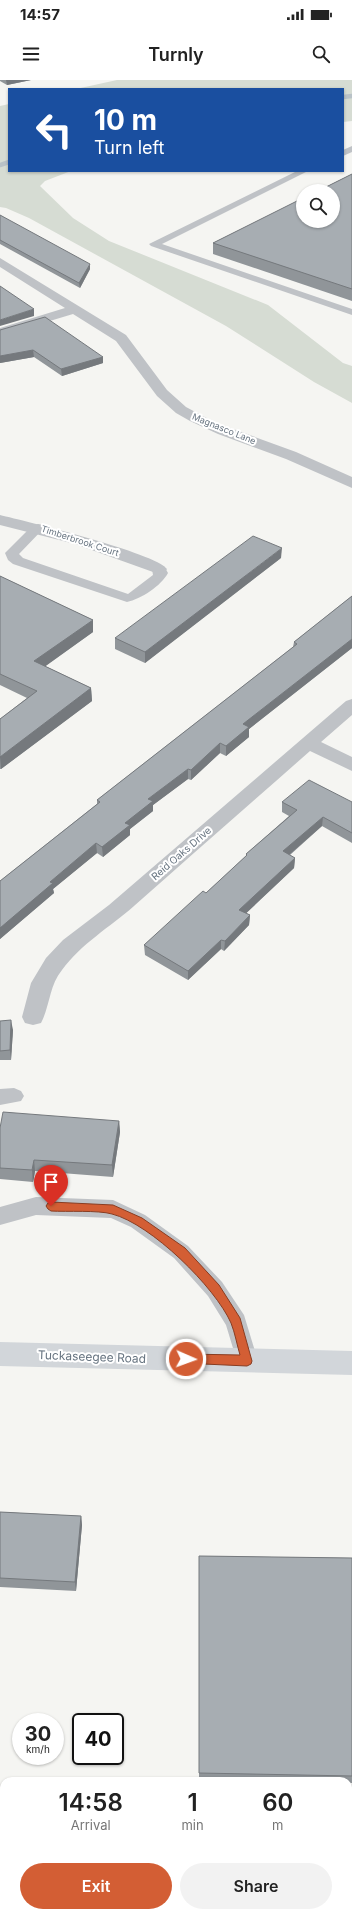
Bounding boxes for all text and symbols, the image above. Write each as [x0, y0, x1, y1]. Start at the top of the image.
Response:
text: 14:57 [20, 5, 60, 24]
icon: menu [20, 43, 42, 65]
icon: search [310, 43, 332, 65]
text: Turnly [148, 44, 204, 65]
text: 10 m [94, 103, 157, 137]
icon: left [28, 104, 80, 156]
text: Turn left [94, 137, 164, 158]
map controls [296, 184, 340, 228]
button: search [296, 184, 340, 228]
street label: Magnasco Lane [191, 411, 258, 446]
street label: Timberbrook Court [40, 523, 120, 558]
street label: Reid Oaks Drive [149, 824, 213, 882]
pin [34, 1165, 68, 1206]
icon: arrive [40, 1171, 62, 1193]
position arrow [165, 1338, 207, 1380]
street label: Tuckaseegee Road [38, 1347, 146, 1366]
speed limit sign: 40 [72, 1713, 124, 1765]
text: 30 [25, 1722, 51, 1746]
text: km/h [26, 1743, 50, 1755]
text: 14:58 [59, 1788, 123, 1817]
text: 1 [187, 1788, 198, 1817]
text: 60 [262, 1788, 293, 1817]
text: Arrival [71, 1817, 111, 1833]
text: min [181, 1817, 204, 1833]
text: m [272, 1817, 283, 1833]
button: Exit [20, 1863, 172, 1909]
button: Share [180, 1863, 332, 1909]

